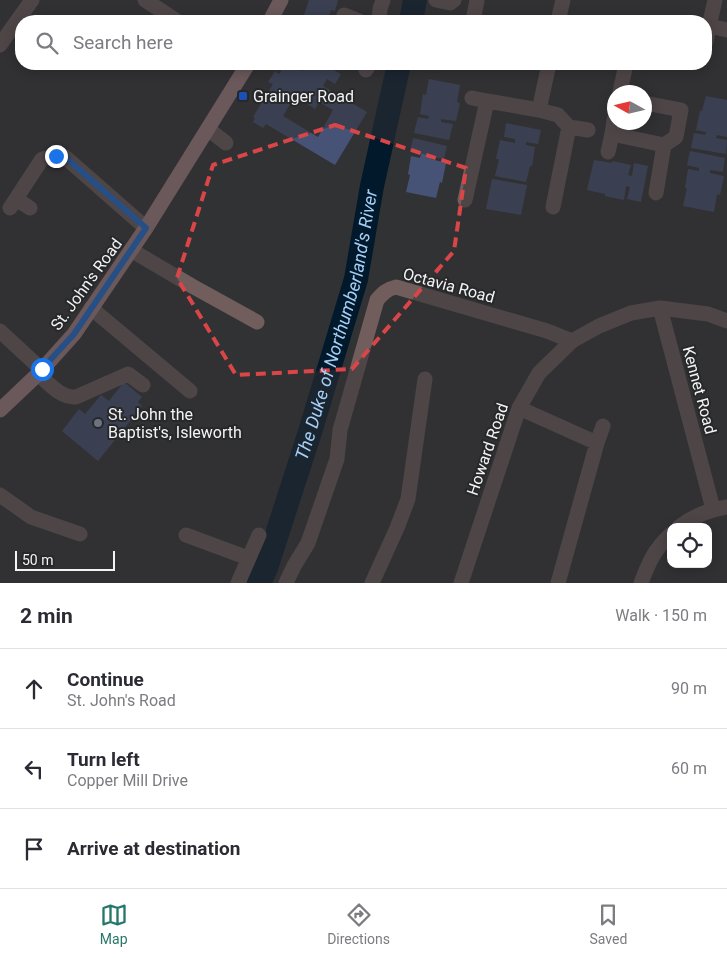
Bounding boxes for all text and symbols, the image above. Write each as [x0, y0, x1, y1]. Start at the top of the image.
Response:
search box [15, 15, 712, 70]
icon: search [33, 29, 61, 57]
text: Search here [73, 31, 173, 54]
north arrow [607, 85, 652, 130]
place label: Grainger Road [253, 87, 354, 106]
marker: Grainger Road [237, 90, 249, 102]
route end [45, 145, 68, 168]
water label: The Duke of Northumberland's River [291, 187, 381, 463]
street label: St. John's Road [47, 235, 126, 334]
street label: Octavia Road [401, 264, 497, 307]
street label: Kennet Road [679, 344, 720, 436]
route start [31, 358, 54, 381]
street label: Howard Road [463, 401, 512, 498]
place label: St. John the Baptist's, Isleworth [108, 405, 242, 442]
marker: St. John the Baptist's, Isleworth [92, 417, 104, 429]
map controls [667, 523, 712, 568]
button: locate [667, 523, 712, 568]
scale bar [15, 548, 115, 571]
text: 50 m [22, 552, 54, 568]
text: 2 min [20, 604, 73, 628]
text: Walk · 150 m [615, 606, 707, 625]
text: Continue [67, 668, 144, 691]
icon: ahead [20, 675, 48, 703]
text: 90 m [671, 679, 707, 698]
text: St. John's Road [67, 691, 176, 710]
text: Turn left [67, 748, 140, 771]
icon: left [20, 755, 48, 783]
text: 60 m [671, 759, 707, 778]
text: Copper Mill Drive [67, 771, 188, 790]
icon: arrive [20, 835, 48, 863]
text: Arrive at destination [67, 837, 240, 860]
tab: Map [100, 901, 128, 947]
tab: Directions [327, 901, 390, 947]
tab: Saved [589, 901, 627, 947]

